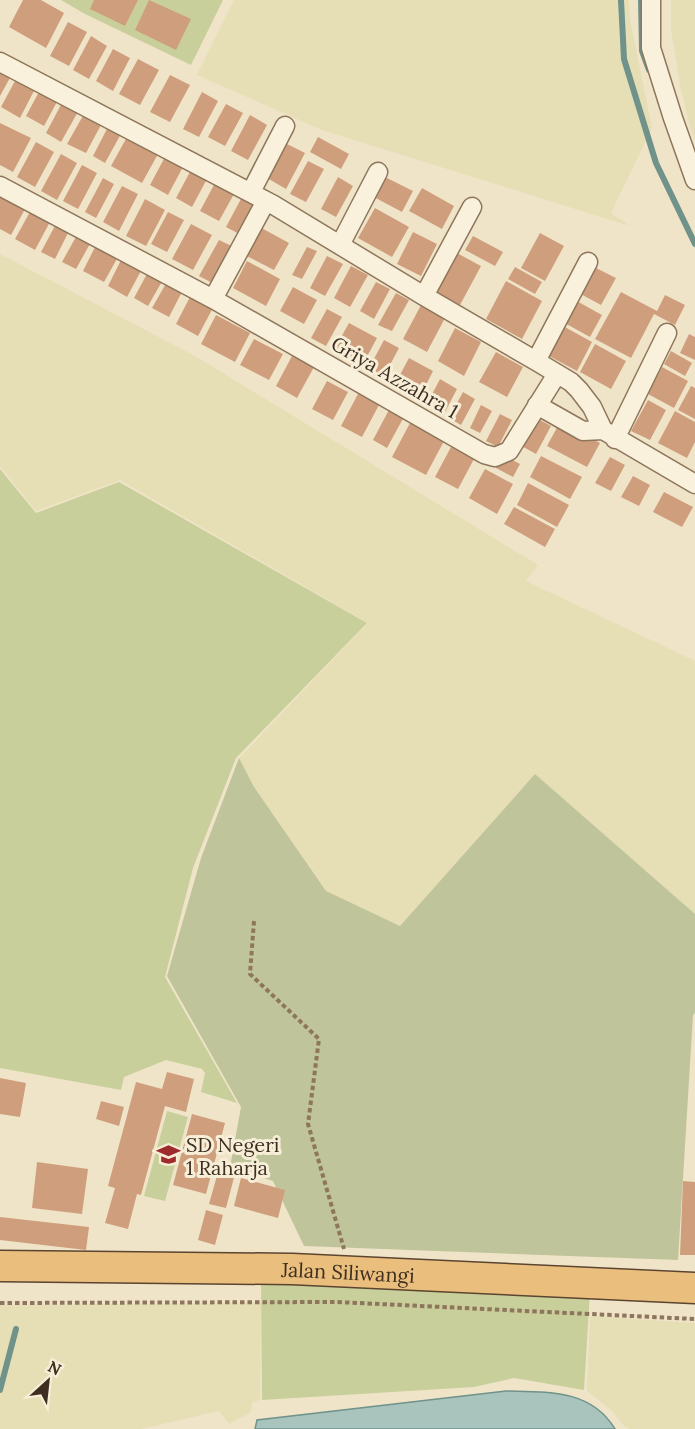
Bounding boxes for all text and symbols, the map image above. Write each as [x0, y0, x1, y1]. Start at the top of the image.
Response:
street label: Griya Azzahra 1 [327, 331, 463, 423]
place label: SD Negeri 1 Raharja [186, 1132, 279, 1180]
school or university icon: SD Negeri 1 Raharja [155, 1142, 181, 1168]
street label: Jalan Siliwangi [280, 1256, 415, 1287]
north arrow [18, 1351, 78, 1411]
text: N [45, 1356, 65, 1379]

